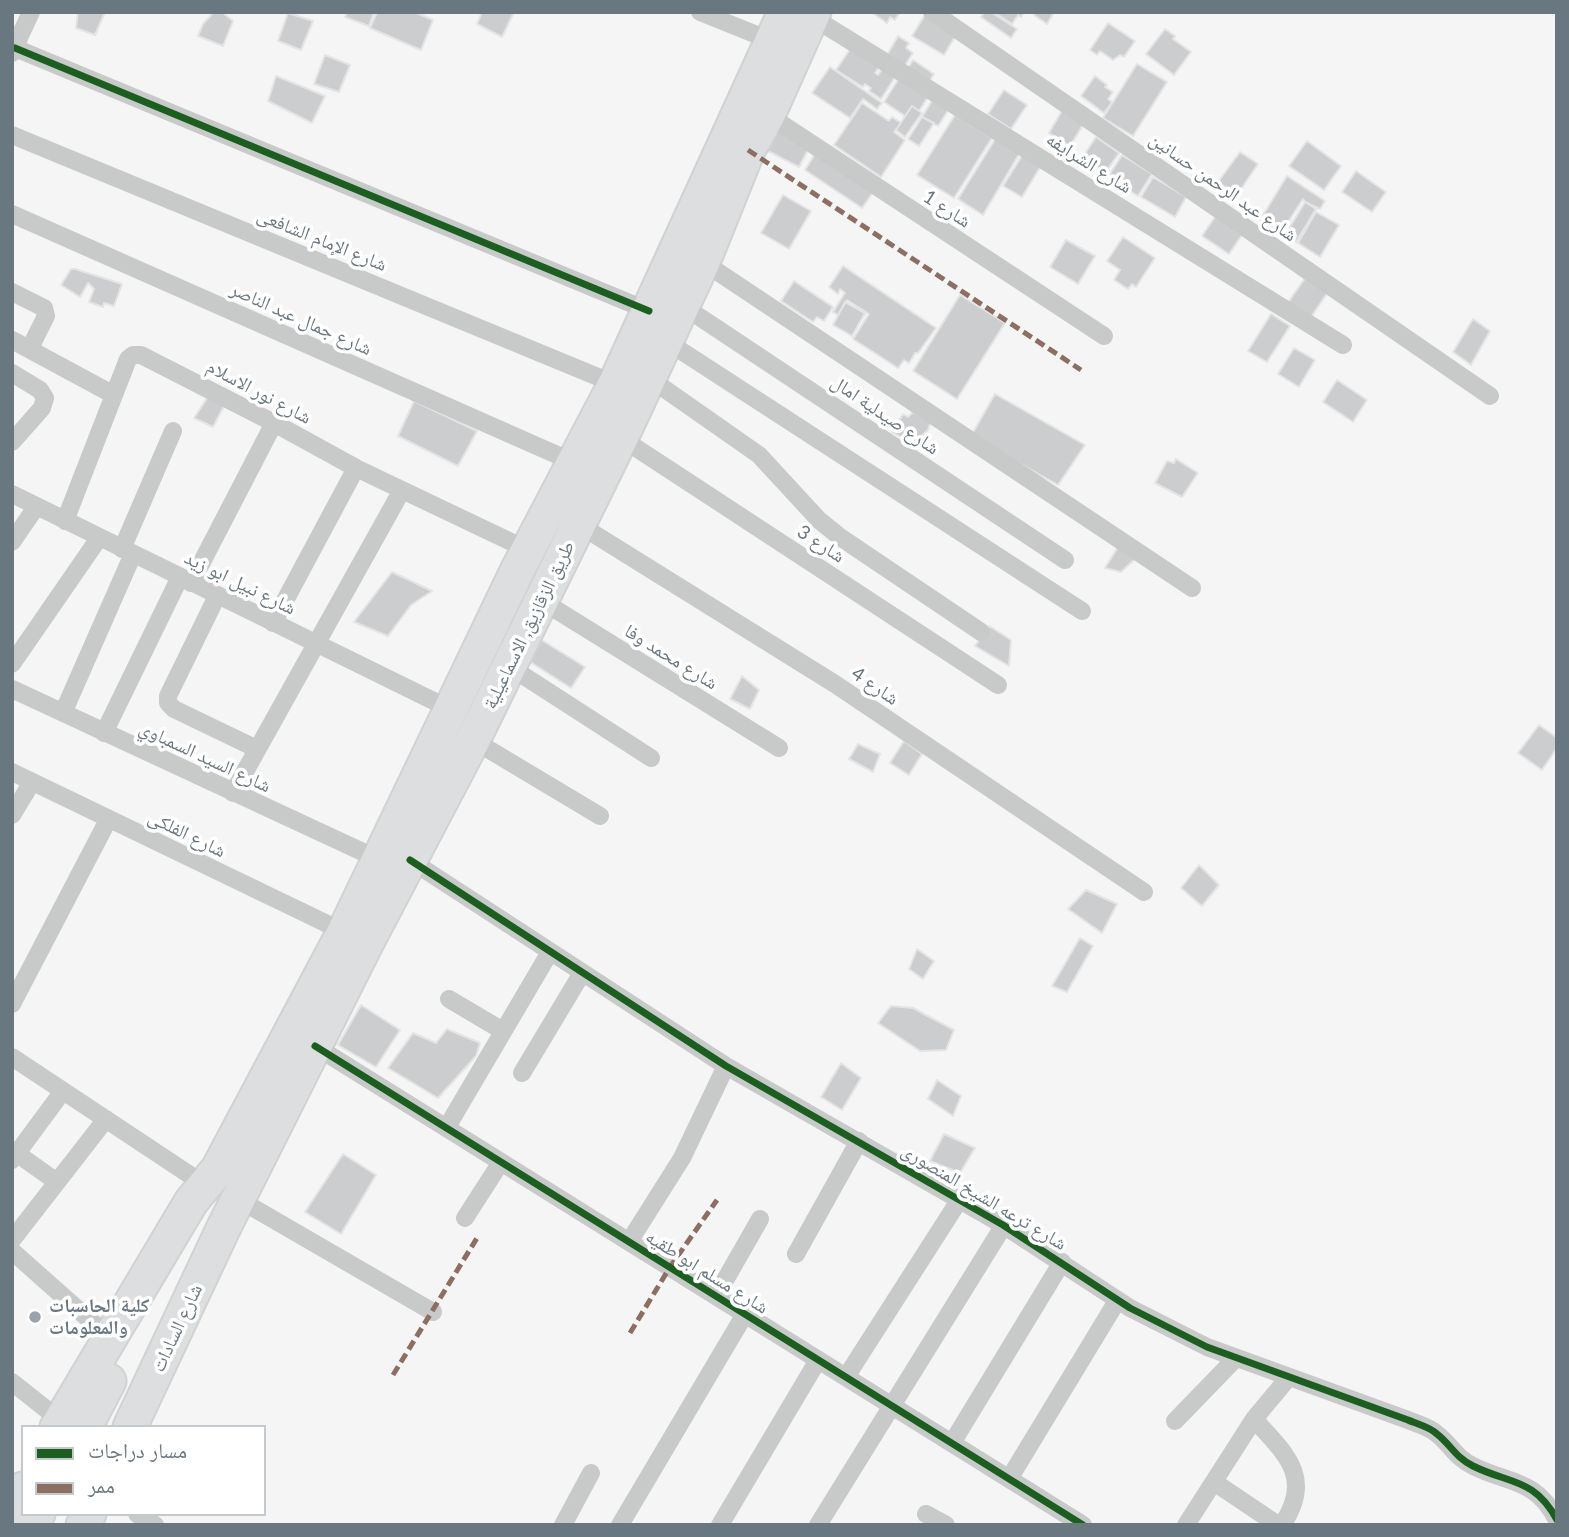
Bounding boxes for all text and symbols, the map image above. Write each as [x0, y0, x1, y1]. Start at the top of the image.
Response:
street label: شارع الشرايفه [1042, 128, 1136, 198]
street label: شارع عبد الرحمن حسانين [1145, 128, 1301, 246]
street label: شارع 1 [919, 185, 975, 233]
street label: شارع الإمام الشافعى [254, 204, 390, 276]
street label: شارع جمال عبد الناصر [227, 278, 375, 360]
street label: شارع نور الاسلام [203, 355, 315, 429]
street label: شارع صيدلية امال [827, 370, 943, 460]
street label: شارع 3 [793, 520, 849, 568]
street label: طريق الزقازيق, الاسماعيلية [478, 537, 580, 713]
street label: شارع نبيل ابو زيد [181, 546, 299, 620]
street label: شارع محمد وفا [620, 619, 722, 695]
street label: شارع 4 [847, 662, 903, 710]
street label: شارع السيد السمباوي [135, 716, 275, 798]
street label: شارع الفلكى [145, 805, 229, 863]
street label: شارع ترعه الشيخ المنصورى [897, 1139, 1071, 1255]
street label: شارع مسلم ابو طقيه [641, 1225, 773, 1319]
street label: شارع السادات [147, 1281, 207, 1375]
place label: كلية الحاسبات والمعلومات [49, 1295, 149, 1339]
marker: كلية الحاسبات والمعلومات [27, 1309, 43, 1325]
legend [21, 1425, 266, 1516]
text: مسار دراجات [88, 1437, 187, 1462]
text: ممر [88, 1472, 115, 1497]

